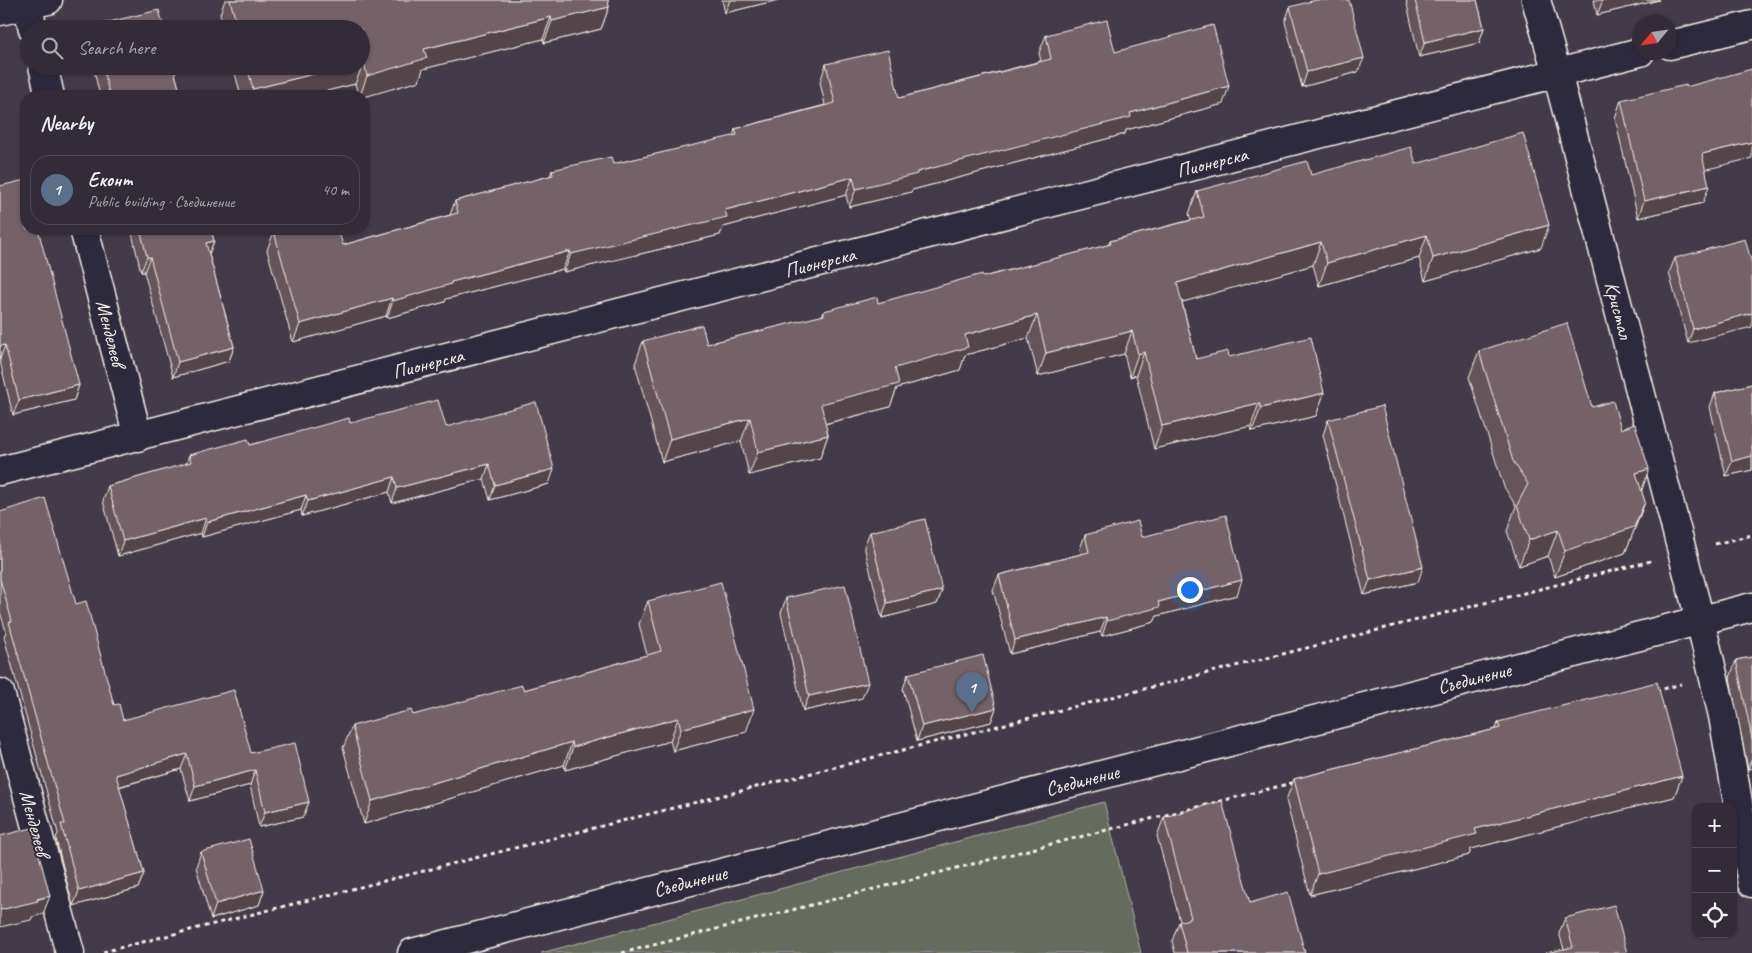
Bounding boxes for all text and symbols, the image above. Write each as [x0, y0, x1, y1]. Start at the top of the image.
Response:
north arrow [1632, 15, 1677, 60]
search box [20, 20, 370, 75]
icon: search [38, 34, 66, 62]
text: Search here [78, 36, 155, 60]
text: Nearby [40, 110, 93, 136]
street label: Пионерска [1174, 141, 1252, 183]
text: Еконт [88, 168, 133, 192]
text: 1 [53, 180, 61, 200]
text: 40 m [322, 180, 349, 200]
text: Public building · Съединение [88, 192, 235, 212]
street label: Пионерска [782, 241, 860, 283]
street label: Кристал [1599, 279, 1639, 343]
street label: Менделеев [90, 297, 132, 374]
street label: Пионерска [390, 342, 468, 384]
your location [1177, 577, 1203, 603]
street label: Съединение [1435, 657, 1515, 700]
pin: 1 [956, 672, 988, 713]
street label: Съединение [1043, 759, 1123, 802]
street label: Менделеев [14, 787, 57, 864]
map controls [1692, 803, 1737, 938]
button: + [1692, 803, 1737, 848]
button: − [1692, 848, 1737, 893]
street label: Съединение [651, 860, 731, 903]
button: locate [1692, 893, 1737, 938]

